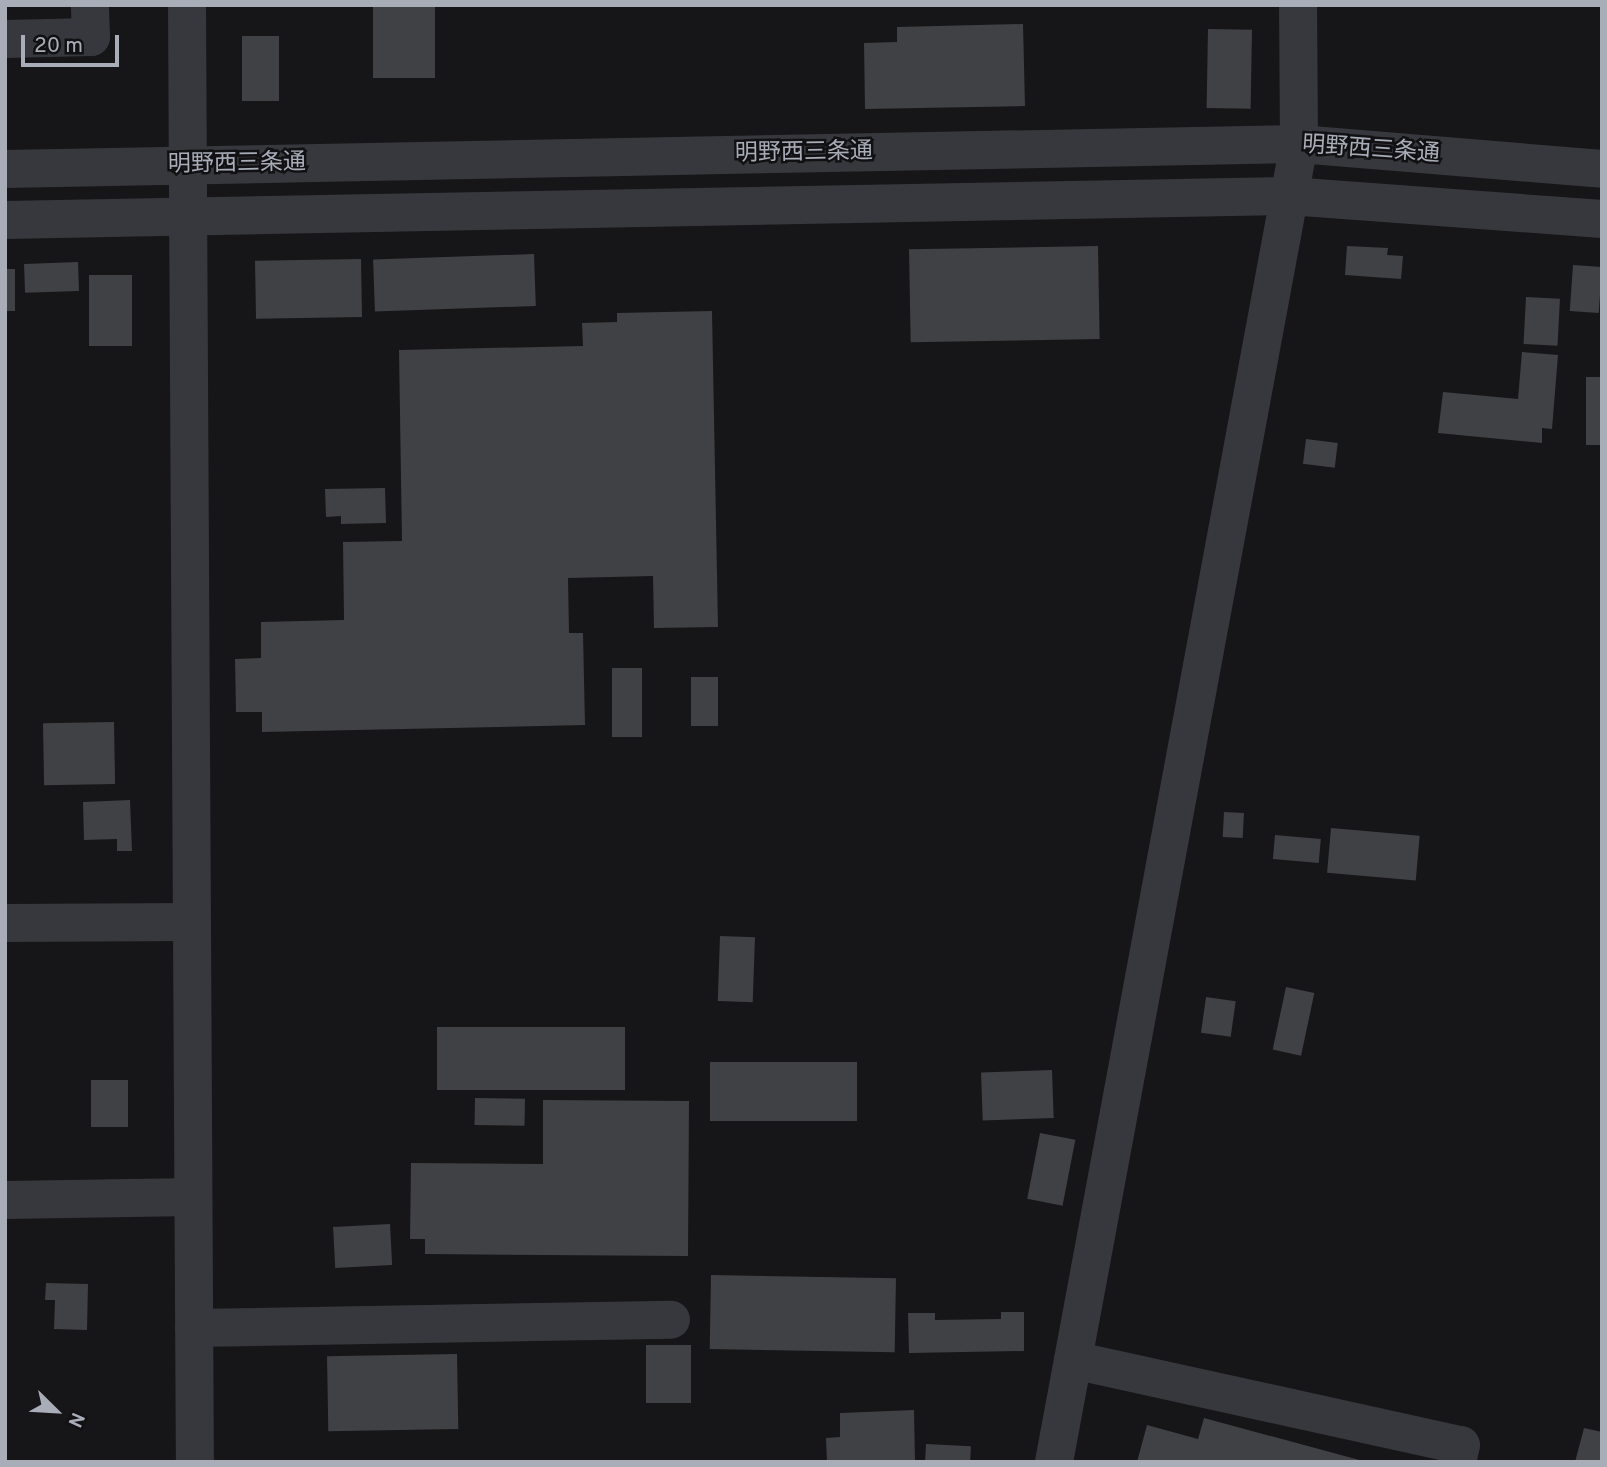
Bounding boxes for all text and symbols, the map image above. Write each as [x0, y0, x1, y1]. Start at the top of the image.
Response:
scale bar [24, 21, 122, 65]
text: 20 m [34, 33, 83, 60]
street label: 明野西三条通 [1301, 132, 1441, 170]
street label: 明野西三条通 [735, 139, 873, 169]
street label: 明野西三条通 [168, 150, 306, 180]
north arrow [21, 1376, 91, 1446]
text: N [61, 1408, 89, 1431]

